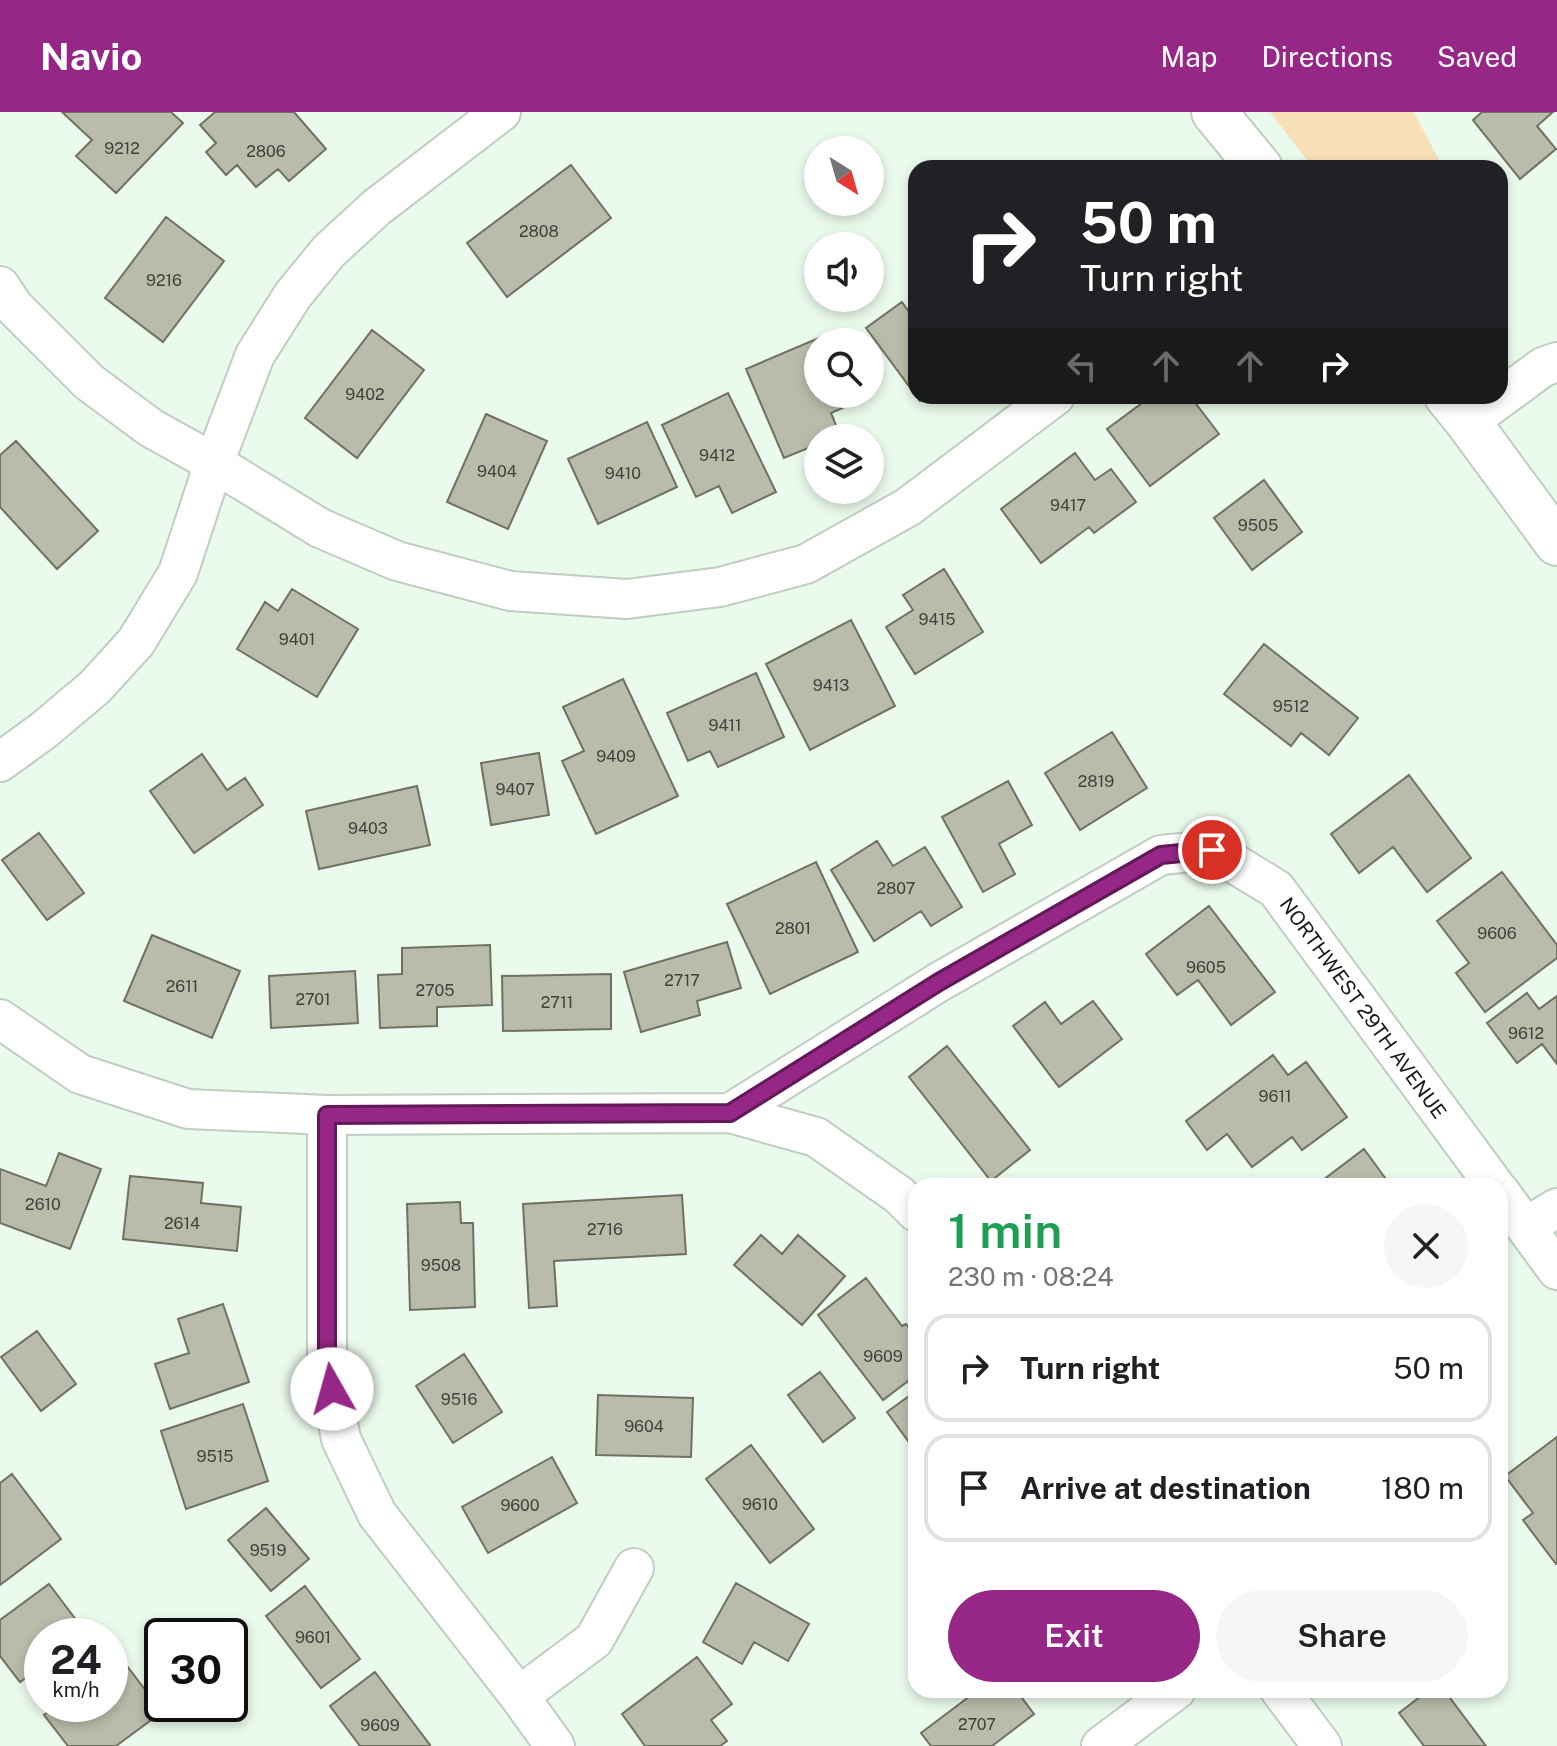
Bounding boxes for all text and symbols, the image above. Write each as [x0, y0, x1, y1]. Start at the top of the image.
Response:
text: Navio [40, 34, 142, 79]
text: Map [1161, 40, 1217, 73]
text: Directions [1261, 40, 1393, 73]
text: Saved [1437, 40, 1517, 73]
north arrow [804, 136, 884, 216]
map controls [804, 136, 884, 504]
house number: 9212 [104, 139, 140, 158]
house number: 2806 [246, 142, 286, 161]
text: 50 m [1080, 190, 1217, 256]
icon: right [948, 192, 1052, 296]
house number: 2808 [519, 222, 559, 241]
button: sound [804, 232, 884, 312]
text: Turn right [1080, 257, 1243, 299]
house number: 9216 [146, 271, 182, 290]
button: search [804, 328, 884, 408]
icon: left [1060, 344, 1104, 388]
icon: ahead [1144, 344, 1188, 388]
icon: ahead [1228, 344, 1272, 388]
icon: right [1312, 344, 1356, 388]
house number: 9402 [345, 385, 385, 404]
button: layers [804, 424, 884, 504]
house number: 9412 [699, 446, 735, 465]
house number: 9404 [477, 462, 517, 481]
house number: 9410 [605, 464, 641, 483]
house number: 9417 [1050, 496, 1086, 515]
house number: 9505 [1238, 516, 1278, 535]
house number: 9415 [919, 610, 955, 629]
house number: 9401 [279, 630, 315, 649]
house number: 9413 [813, 676, 849, 695]
house number: 9512 [1273, 697, 1309, 716]
house number: 9411 [708, 716, 742, 735]
house number: 9409 [596, 747, 636, 766]
house number: 2819 [1078, 772, 1114, 791]
house number: 9407 [495, 780, 535, 799]
pin [1178, 816, 1246, 884]
house number: 9403 [348, 819, 388, 838]
icon: arrive [1190, 828, 1234, 872]
house number: 2807 [877, 879, 915, 898]
street label: NORTHWEST 29TH AVENUE [1275, 893, 1451, 1123]
house number: 2801 [775, 919, 811, 938]
house number: 9606 [1477, 924, 1517, 943]
house number: 9605 [1186, 958, 1226, 977]
house number: 2717 [664, 971, 700, 990]
house number: 2611 [166, 977, 198, 996]
house number: 2705 [416, 981, 454, 1000]
house number: 2701 [295, 990, 331, 1009]
house number: 2711 [541, 993, 573, 1012]
house number: 9612 [1508, 1024, 1544, 1043]
house number: 9611 [1259, 1087, 1291, 1106]
house number: 2610 [25, 1195, 61, 1214]
text: 1 min [948, 1202, 1062, 1259]
button: close [1384, 1204, 1468, 1288]
house number: 2614 [164, 1214, 200, 1233]
house number: 2716 [587, 1220, 623, 1239]
house number: 9508 [421, 1256, 461, 1275]
text: 230 m · 08:24 [948, 1261, 1114, 1292]
icon: right [952, 1346, 996, 1390]
position arrow [290, 1347, 374, 1431]
house number: 9609 [863, 1347, 903, 1366]
text: Turn right [1020, 1350, 1160, 1386]
text: 50 m [1393, 1350, 1464, 1386]
house number: 9516 [441, 1390, 477, 1409]
house number: 9604 [624, 1417, 664, 1436]
house number: 9515 [197, 1447, 234, 1466]
icon: arrive [952, 1466, 996, 1510]
text: Arrive at destination [1020, 1470, 1311, 1506]
text: 180 m [1381, 1470, 1464, 1506]
house number: 9610 [742, 1495, 778, 1514]
house number: 9600 [500, 1496, 540, 1515]
house number: 9519 [250, 1541, 286, 1560]
button: Exit [948, 1590, 1200, 1682]
button: Share [1216, 1590, 1468, 1682]
speed limit sign: 30 [144, 1618, 248, 1722]
house number: 9601 [295, 1628, 331, 1647]
text: 24 [50, 1636, 102, 1683]
text: km/h [52, 1678, 100, 1702]
house number: 2707 [958, 1715, 996, 1734]
house number: 9609 [360, 1716, 400, 1735]

